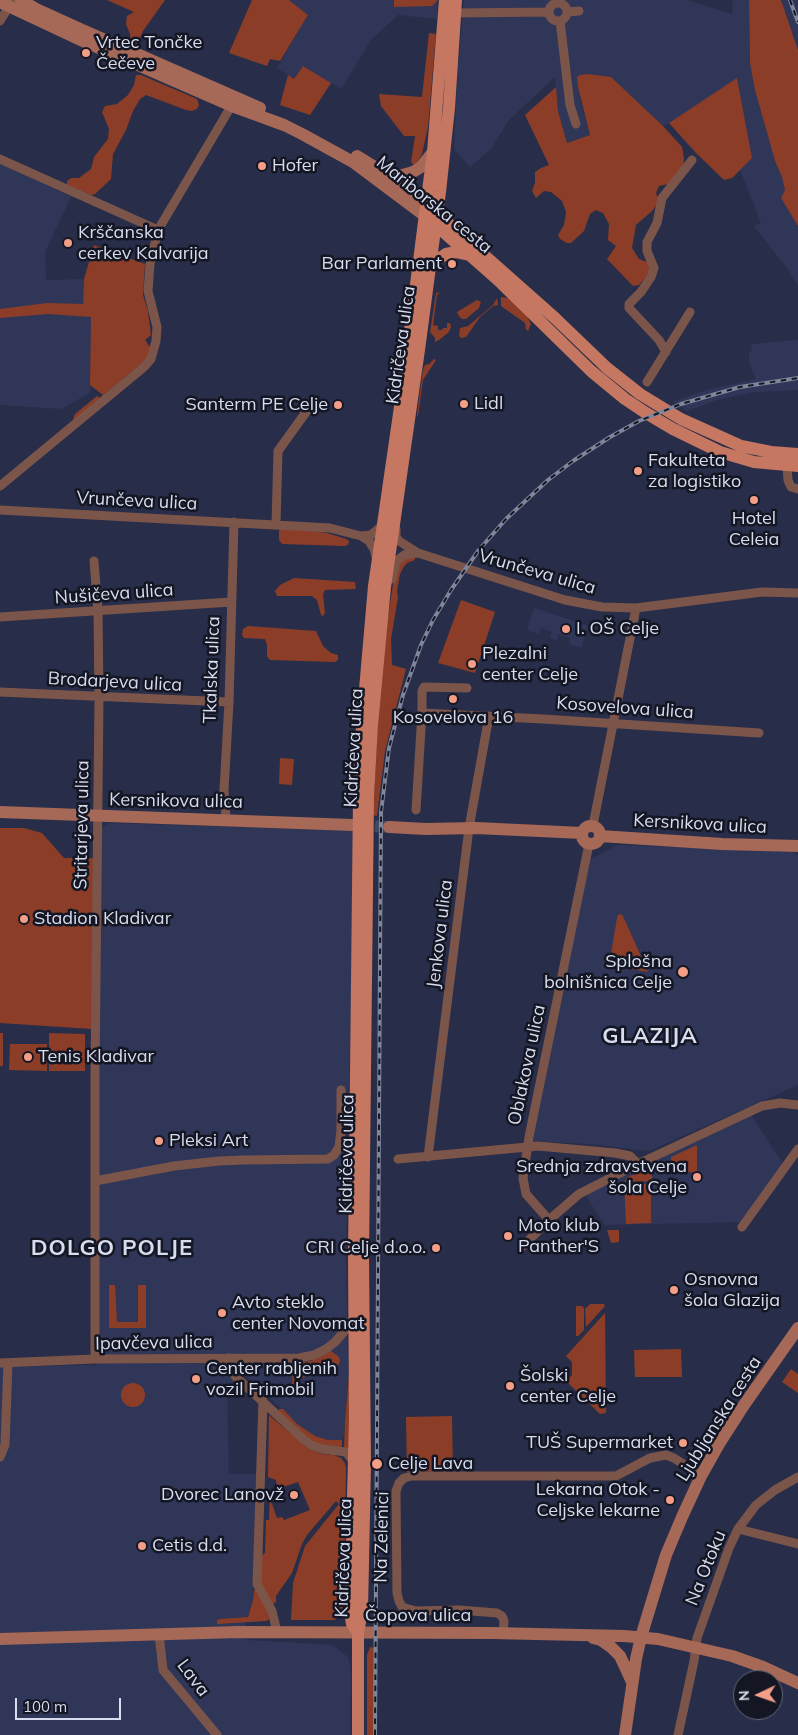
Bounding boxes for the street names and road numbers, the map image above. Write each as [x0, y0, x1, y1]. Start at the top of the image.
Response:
street label: Mariborska cesta [372, 152, 496, 258]
street label: Kidričeva ulica [382, 284, 420, 406]
street label: Vrunčeva ulica [76, 487, 198, 515]
street label: Vrunčeva ulica [476, 545, 598, 599]
street label: Nušičeva ulica [54, 579, 174, 609]
street label: Tkalska ulica [199, 616, 225, 724]
street label: Brodarjeva ulica [47, 668, 183, 696]
street label: Kidričeva ulica [340, 688, 368, 808]
street label: Kosovelova ulica [556, 692, 694, 724]
street label: Stritarjeva ulica [70, 760, 94, 890]
street label: Kersnikova ulica [109, 789, 243, 813]
street label: Kersnikova ulica [633, 810, 767, 838]
street label: Jenkova ulica [423, 879, 457, 989]
street label: Oblakova ulica [504, 1003, 550, 1127]
street label: Kidričeva ulica [335, 1094, 359, 1214]
street label: Ipavčeva ulica [95, 1331, 213, 1355]
street label: Ljubljanska cesta [672, 1353, 766, 1485]
street label: Na Zelenici [370, 1491, 394, 1583]
street label: Kidričeva ulica [331, 1498, 357, 1618]
street label: Na Otoku [681, 1527, 731, 1609]
street label: Čopova ulica [365, 1605, 471, 1627]
street label: Lava [172, 1655, 214, 1701]

